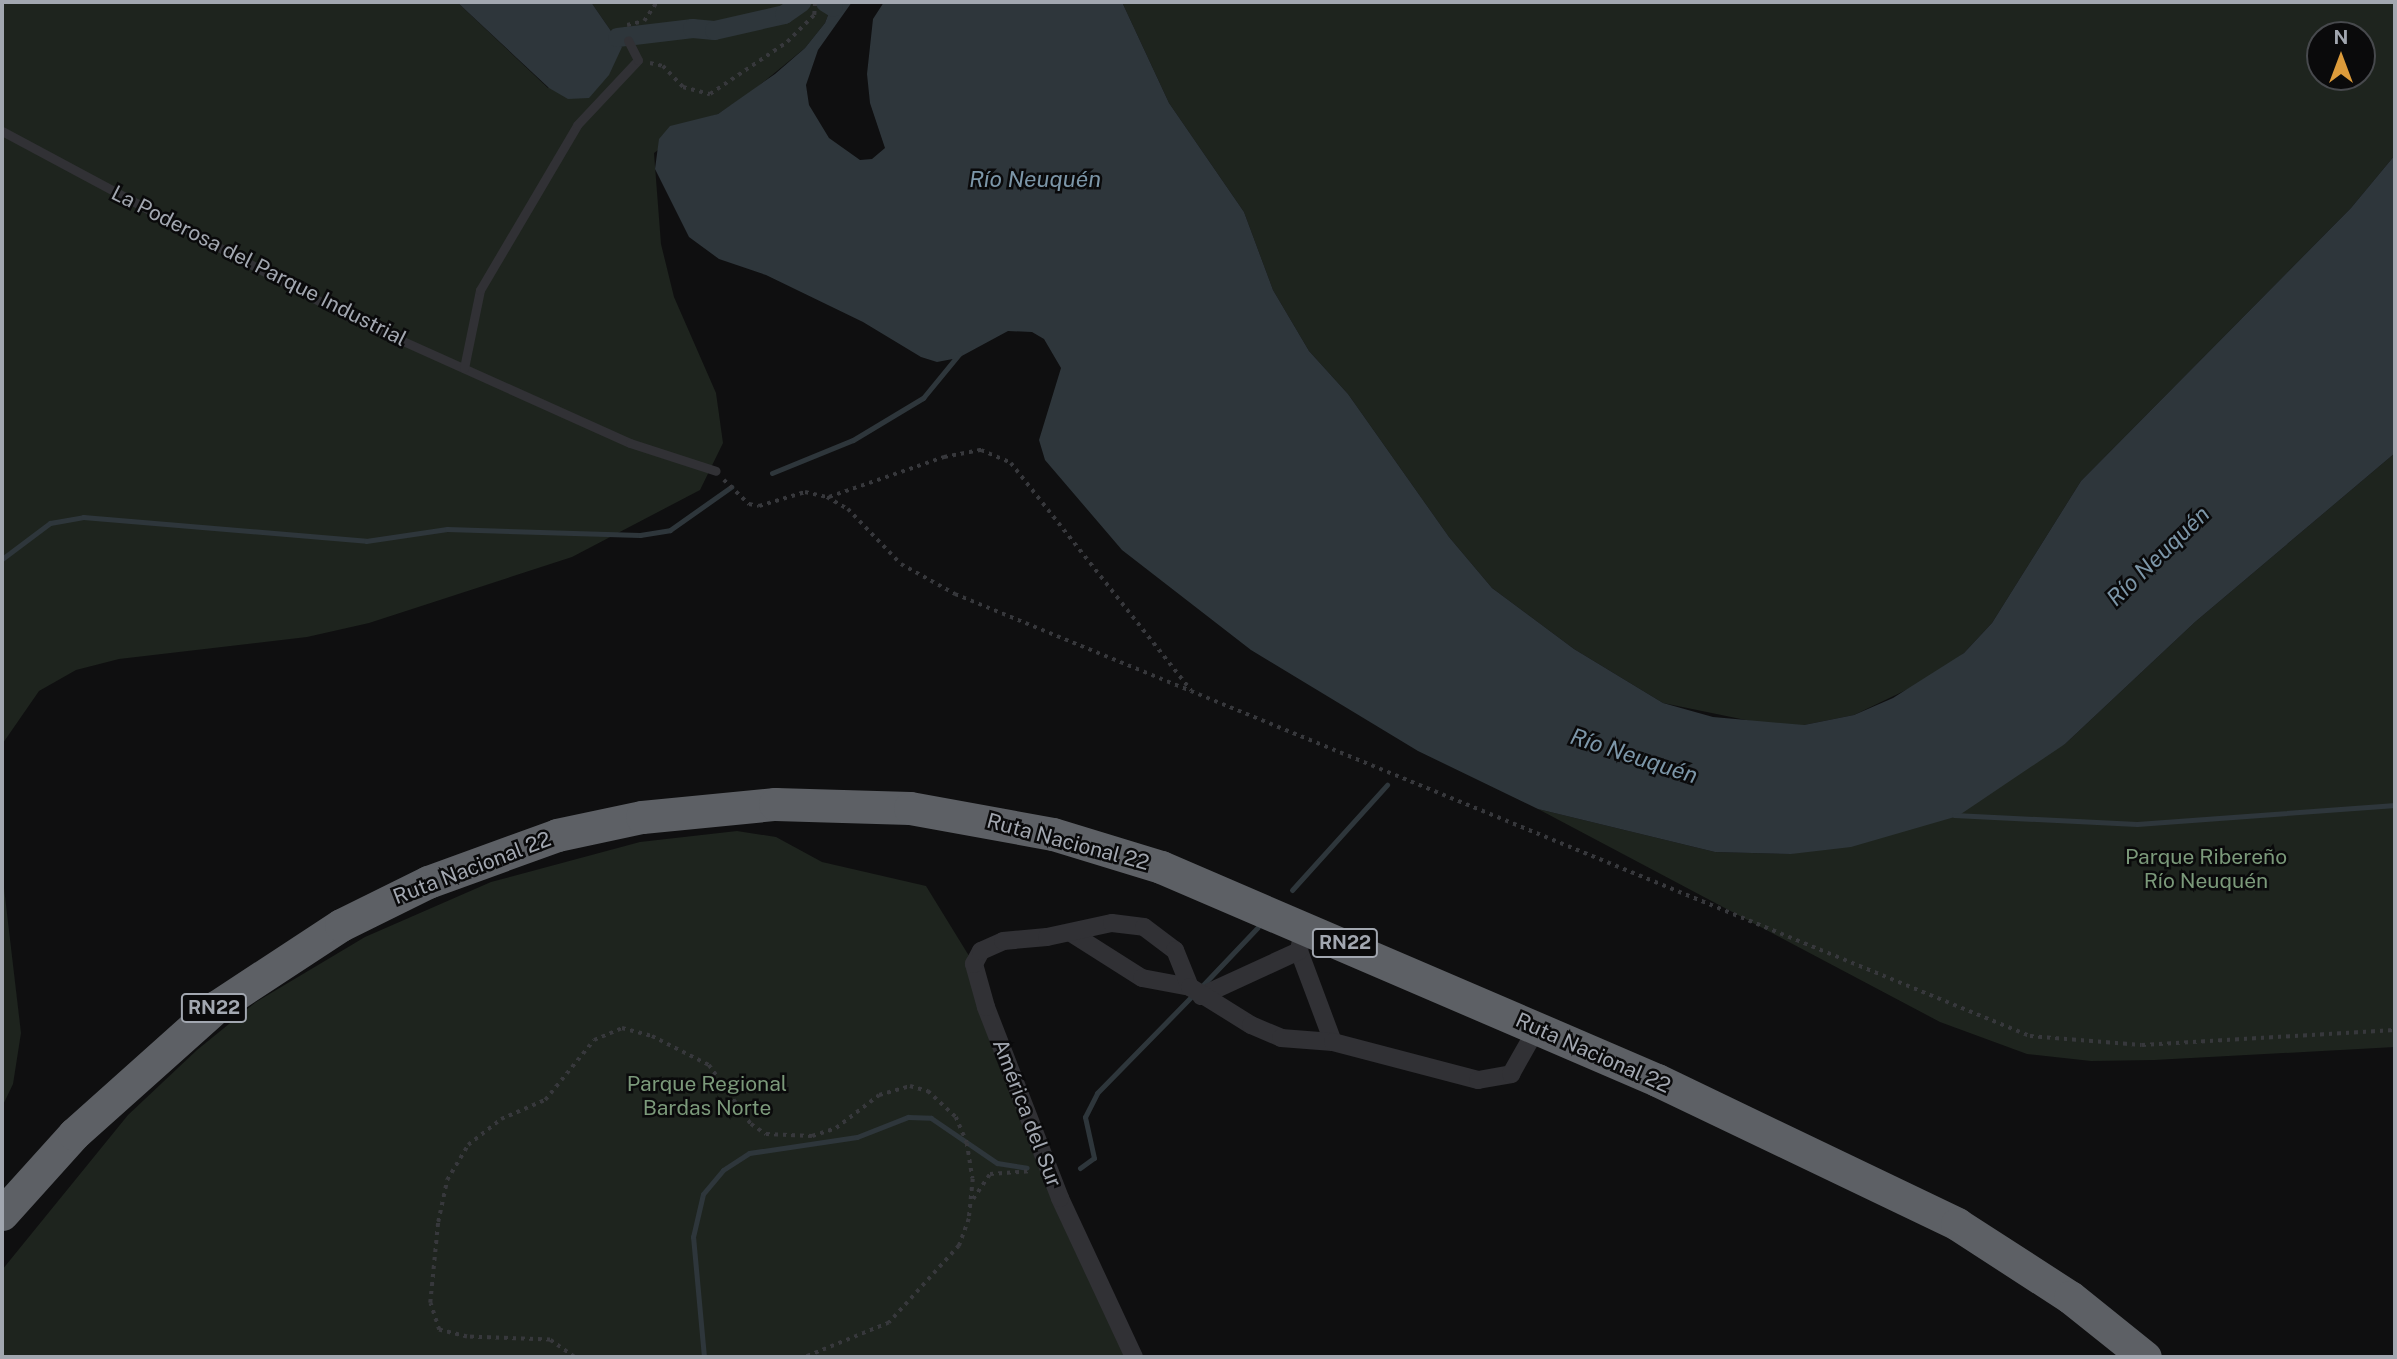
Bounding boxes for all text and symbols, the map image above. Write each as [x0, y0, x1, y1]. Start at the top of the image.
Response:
north arrow [2306, 21, 2376, 91]
text: N [2334, 26, 2348, 48]
water label: Río Neuquén [969, 165, 1101, 193]
street label: La Poderosa del Parque Industrial [107, 180, 411, 352]
water label: Río Neuquén [2101, 500, 2215, 612]
water label: Río Neuquén [1567, 722, 1701, 790]
street label: Ruta Nacional 22 [984, 808, 1152, 876]
street label: Ruta Nacional 22 [390, 826, 554, 910]
park label: Parque Ribereño Río Neuquén [2125, 844, 2287, 894]
road number: RN22 [1312, 928, 1378, 959]
road number: RN22 [181, 992, 247, 1024]
street label: Ruta Nacional 22 [1512, 1008, 1674, 1098]
street label: América del Sur [987, 1035, 1067, 1191]
park label: Parque Regional Bardas Norte [627, 1071, 787, 1121]

